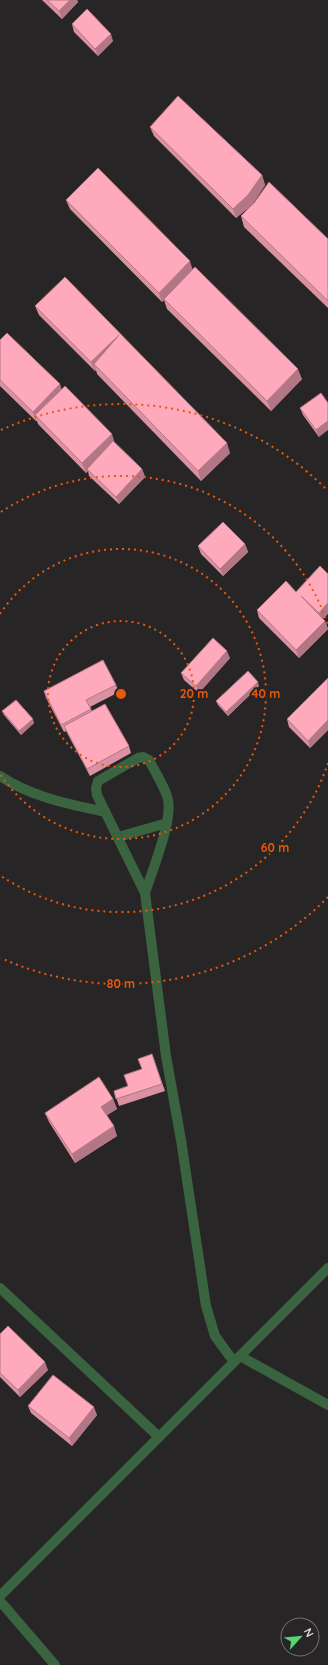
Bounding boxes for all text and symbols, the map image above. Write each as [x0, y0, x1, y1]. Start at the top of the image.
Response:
text: 20 m [180, 686, 208, 701]
text: 40 m [252, 686, 280, 701]
centre of rings [114, 687, 128, 701]
text: 60 m [261, 840, 289, 855]
text: 80 m [107, 976, 135, 991]
north arrow [280, 1617, 320, 1657]
text: N [301, 1626, 317, 1639]

